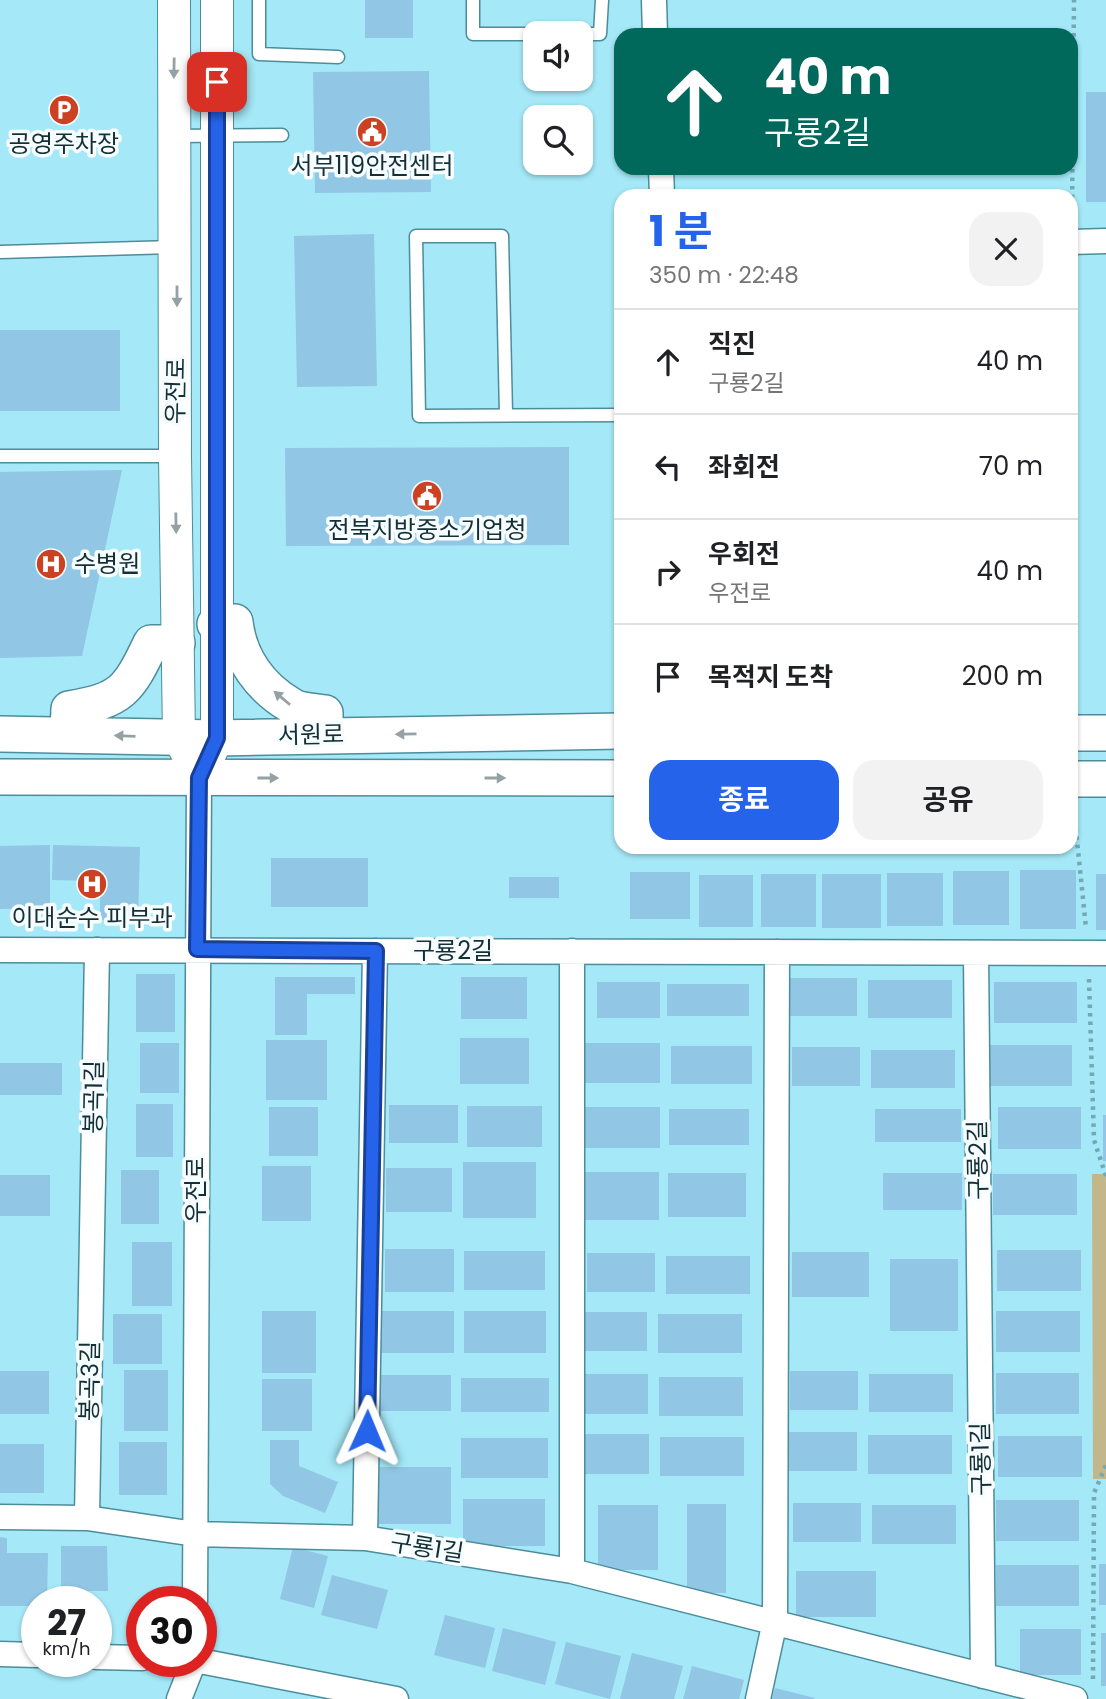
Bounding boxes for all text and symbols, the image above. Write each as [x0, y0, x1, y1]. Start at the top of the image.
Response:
map controls [523, 21, 593, 175]
button: sound [523, 21, 593, 91]
text: 40 m [764, 43, 891, 111]
pin [187, 52, 247, 112]
icon: ahead [649, 56, 740, 147]
one-way arrow [168, 57, 180, 79]
icon: arrive [198, 63, 236, 101]
parking icon: 공영주차장 [47, 93, 81, 127]
button: search [523, 105, 593, 175]
text: 구룡2길 [764, 110, 871, 155]
public building icon: 서부119안전센터 [355, 115, 389, 149]
place label: 공영주차장 [9, 127, 119, 160]
place label: 서부119안전센터 [291, 149, 453, 182]
text: 1 분 [649, 202, 712, 261]
button: close [969, 212, 1043, 286]
text: 350 m · 22:48 [649, 259, 799, 291]
one-way arrow [171, 285, 183, 307]
text: 직진 [708, 326, 756, 362]
icon: ahead [649, 343, 687, 381]
text: 40 m [977, 343, 1043, 379]
street label: 우전로 [158, 358, 193, 424]
text: 구룡2길 [708, 367, 785, 399]
icon: left [649, 448, 687, 486]
text: 70 m [979, 448, 1043, 484]
text: 좌회전 [708, 449, 780, 485]
public building icon: 전북지방중소기업청 [410, 479, 444, 513]
one-way arrow [170, 512, 182, 534]
place label: 전북지방중소기업청 [328, 513, 526, 546]
text: 우회전 [708, 536, 780, 572]
hospital icon: 수병원 [34, 547, 68, 581]
place label: 수병원 [74, 547, 140, 580]
icon: right [649, 553, 687, 591]
text: 40 m [977, 553, 1043, 589]
text: 우전로 [708, 577, 771, 609]
icon: arrive [649, 658, 687, 696]
text: 200 m [962, 658, 1043, 694]
text: 목적지 도착 [708, 659, 833, 695]
one-way arrow [274, 691, 292, 706]
street label: 서원로 [278, 717, 344, 752]
one-way arrow [395, 728, 417, 740]
one-way arrow [113, 730, 135, 741]
button: 종료 [649, 760, 839, 840]
button: 공유 [853, 760, 1043, 840]
one-way arrow [257, 772, 279, 784]
one-way arrow [484, 772, 506, 784]
hospital icon: 이대순수 피부과 [75, 867, 109, 901]
place label: 이대순수 피부과 [12, 901, 172, 934]
street label: 구룡2길 [413, 934, 493, 967]
street label: 봉곡1길 [76, 1060, 111, 1134]
street label: 구룡2길 [960, 1120, 995, 1200]
street label: 우전로 [179, 1157, 212, 1223]
street label: 봉곡3길 [72, 1341, 107, 1421]
position arrow [330, 1394, 404, 1468]
street label: 구룡1길 [963, 1422, 998, 1496]
street label: 구룡1길 [388, 1525, 466, 1570]
speed limit sign: 30 [126, 1586, 217, 1677]
text: 27 [47, 1598, 86, 1647]
text: km/h [43, 1636, 90, 1661]

